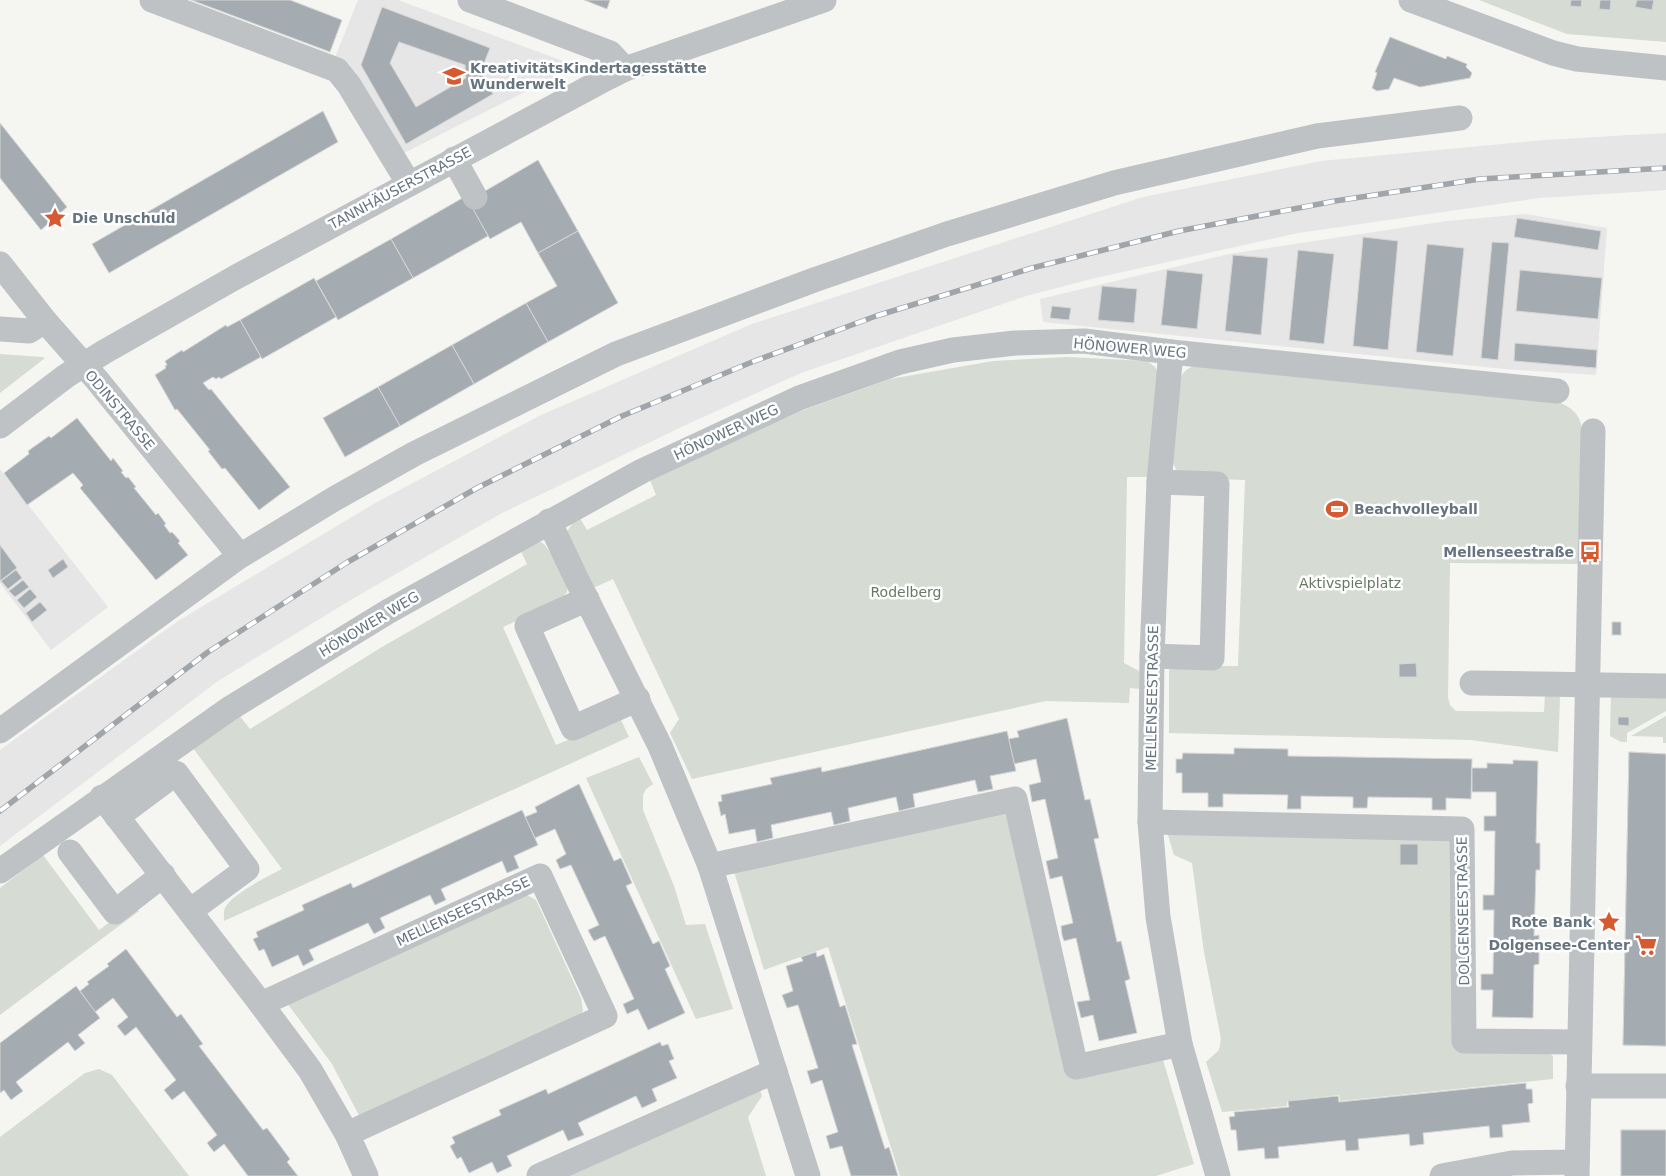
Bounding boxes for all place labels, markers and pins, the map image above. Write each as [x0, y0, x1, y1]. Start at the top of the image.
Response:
place label: KreativitätsKindertagesstätte Wunderwelt [470, 60, 707, 92]
school or university icon: KreativitätsKindertagesstätte Wunderwelt [441, 63, 467, 89]
place icon: Die Unschuld [42, 205, 68, 231]
place label: Die Unschuld [72, 210, 176, 226]
sports icon: Beachvolleyball [1324, 496, 1350, 522]
place label: Beachvolleyball [1354, 501, 1478, 517]
bus stop icon: Mellenseestraße [1577, 539, 1603, 565]
place label: Mellenseestraße [1443, 544, 1574, 560]
place icon: Rote Bank [1596, 909, 1622, 935]
place label: Rote Bank [1511, 914, 1593, 930]
supermarket icon: Dolgensee-Center [1633, 932, 1659, 958]
place label: Dolgensee-Center [1489, 937, 1630, 953]

